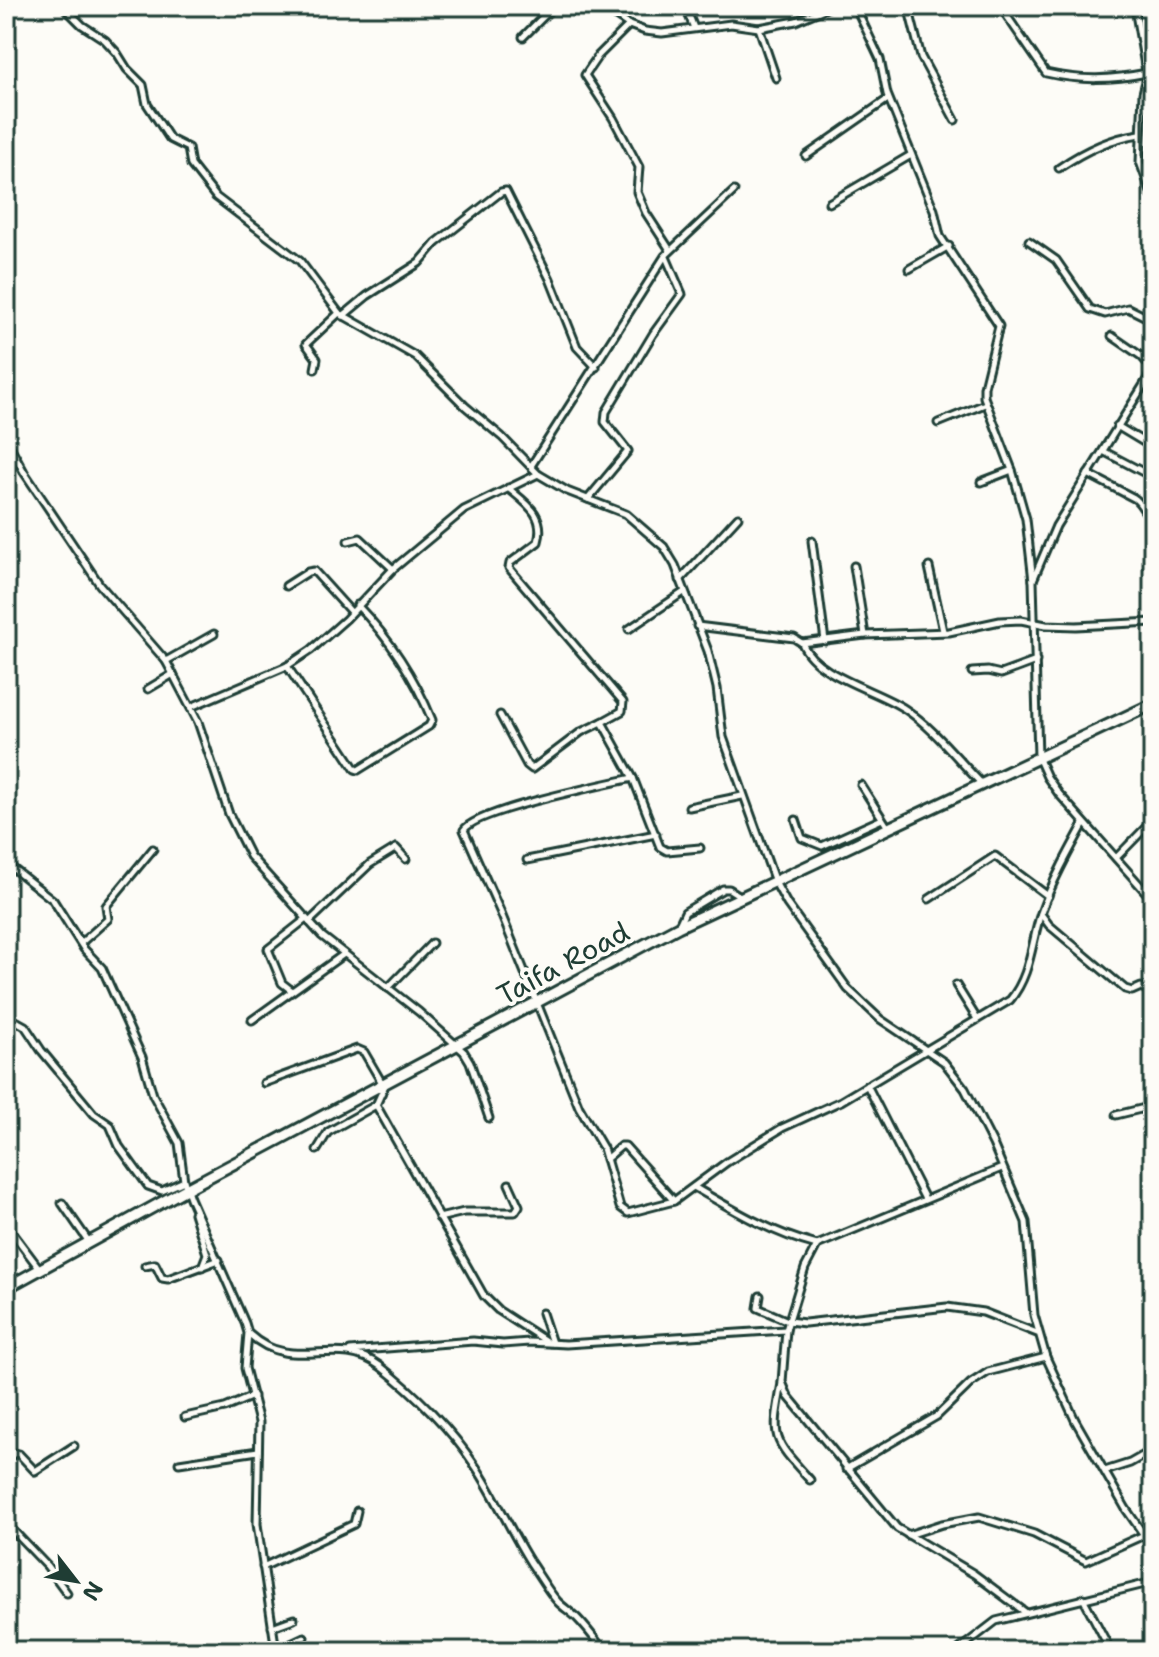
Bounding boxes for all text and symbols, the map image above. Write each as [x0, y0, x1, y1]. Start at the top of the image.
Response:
street label: Taifa Road [490, 912, 636, 1014]
north arrow [36, 1541, 116, 1621]
text: N [76, 1576, 110, 1606]

